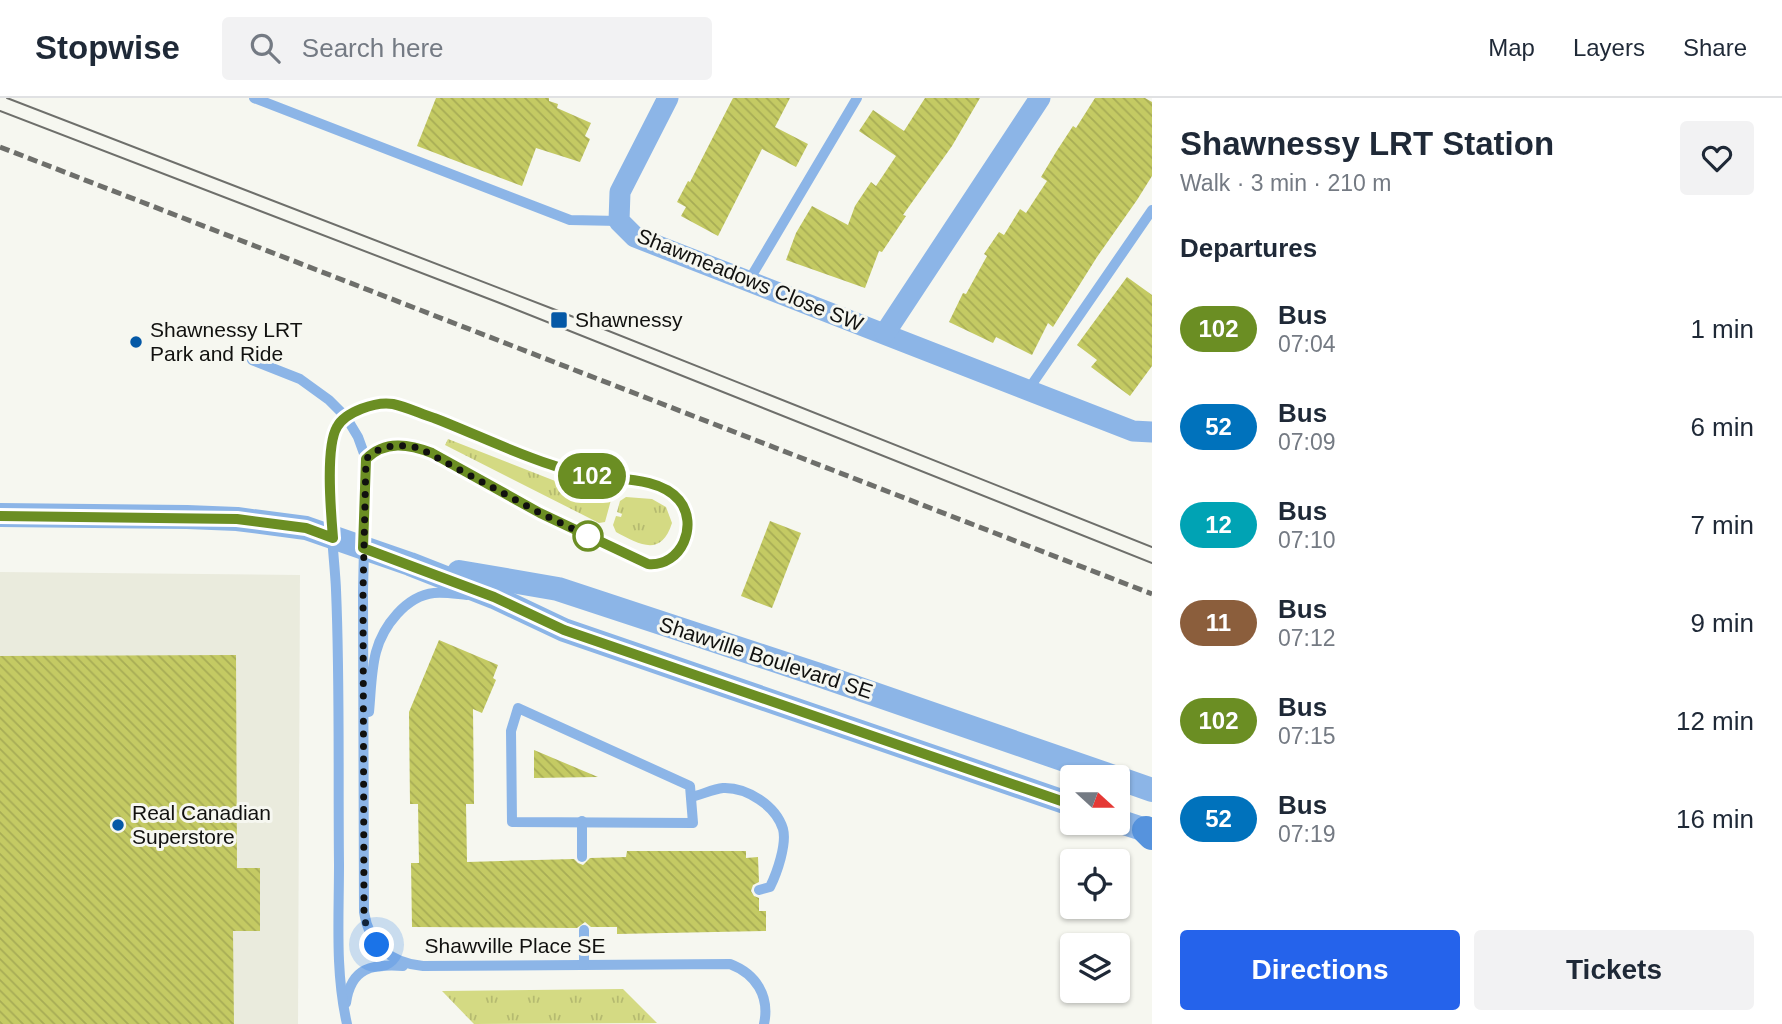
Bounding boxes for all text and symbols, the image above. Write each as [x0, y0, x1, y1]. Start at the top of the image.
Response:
search box [222, 17, 712, 80]
text: Stopwise [35, 29, 180, 66]
icon: search [246, 29, 284, 67]
text: Search here [302, 33, 444, 63]
text: Map [1488, 34, 1535, 61]
text: Layers [1573, 34, 1645, 61]
text: Share [1683, 34, 1747, 61]
button: heart [1680, 121, 1754, 195]
text: Shawnessy LRT Station [1180, 125, 1554, 162]
text: Walk · 3 min · 210 m [1180, 170, 1391, 196]
street label: Shawmeadows Close SW [634, 224, 867, 336]
text: Departures [1180, 233, 1317, 263]
text: Bus [1278, 300, 1327, 330]
place label: Shawnessy [575, 308, 683, 331]
marker: Shawnessy [549, 310, 569, 330]
text: 1 min [1690, 314, 1754, 344]
text: 102 [1198, 315, 1239, 342]
place label: Shawnessy LRT Park and Ride [150, 318, 303, 365]
text: 07:04 [1278, 331, 1336, 357]
marker: Shawnessy LRT Park and Ride [128, 334, 144, 350]
text: Bus [1278, 398, 1327, 428]
text: 6 min [1690, 412, 1754, 442]
text: 52 [1205, 413, 1232, 440]
text: 07:09 [1278, 429, 1336, 455]
line badge: 102 [552, 453, 632, 499]
text: 102 [572, 462, 612, 489]
text: Bus [1278, 496, 1327, 526]
text: 7 min [1690, 510, 1754, 540]
text: 12 [1205, 511, 1232, 538]
unlabelled marker [573, 521, 603, 551]
text: 07:10 [1278, 527, 1336, 553]
text: Bus [1278, 594, 1327, 624]
text: 9 min [1690, 608, 1754, 638]
text: 11 [1206, 609, 1231, 636]
street label: Shawville Boulevard SE [657, 612, 876, 703]
text: 07:12 [1278, 625, 1336, 651]
text: Bus [1278, 692, 1327, 722]
text: 12 min [1676, 706, 1754, 736]
text: 102 [1198, 707, 1239, 734]
text: 07:15 [1278, 723, 1336, 749]
north arrow [1060, 765, 1130, 835]
map controls [1060, 765, 1130, 1003]
text: Bus [1278, 790, 1327, 820]
place label: Real Canadian Superstore [132, 801, 271, 848]
text: 16 min [1676, 804, 1754, 834]
text: 52 [1205, 805, 1232, 832]
marker: Real Canadian Superstore [110, 817, 126, 833]
text: 07:19 [1278, 821, 1336, 847]
button: locate [1060, 849, 1130, 919]
your location [359, 927, 394, 962]
button: Directions [1180, 930, 1460, 1010]
button: Tickets [1474, 930, 1754, 1010]
button: layers [1060, 933, 1130, 1003]
street label: Shawville Place SE [425, 934, 605, 957]

